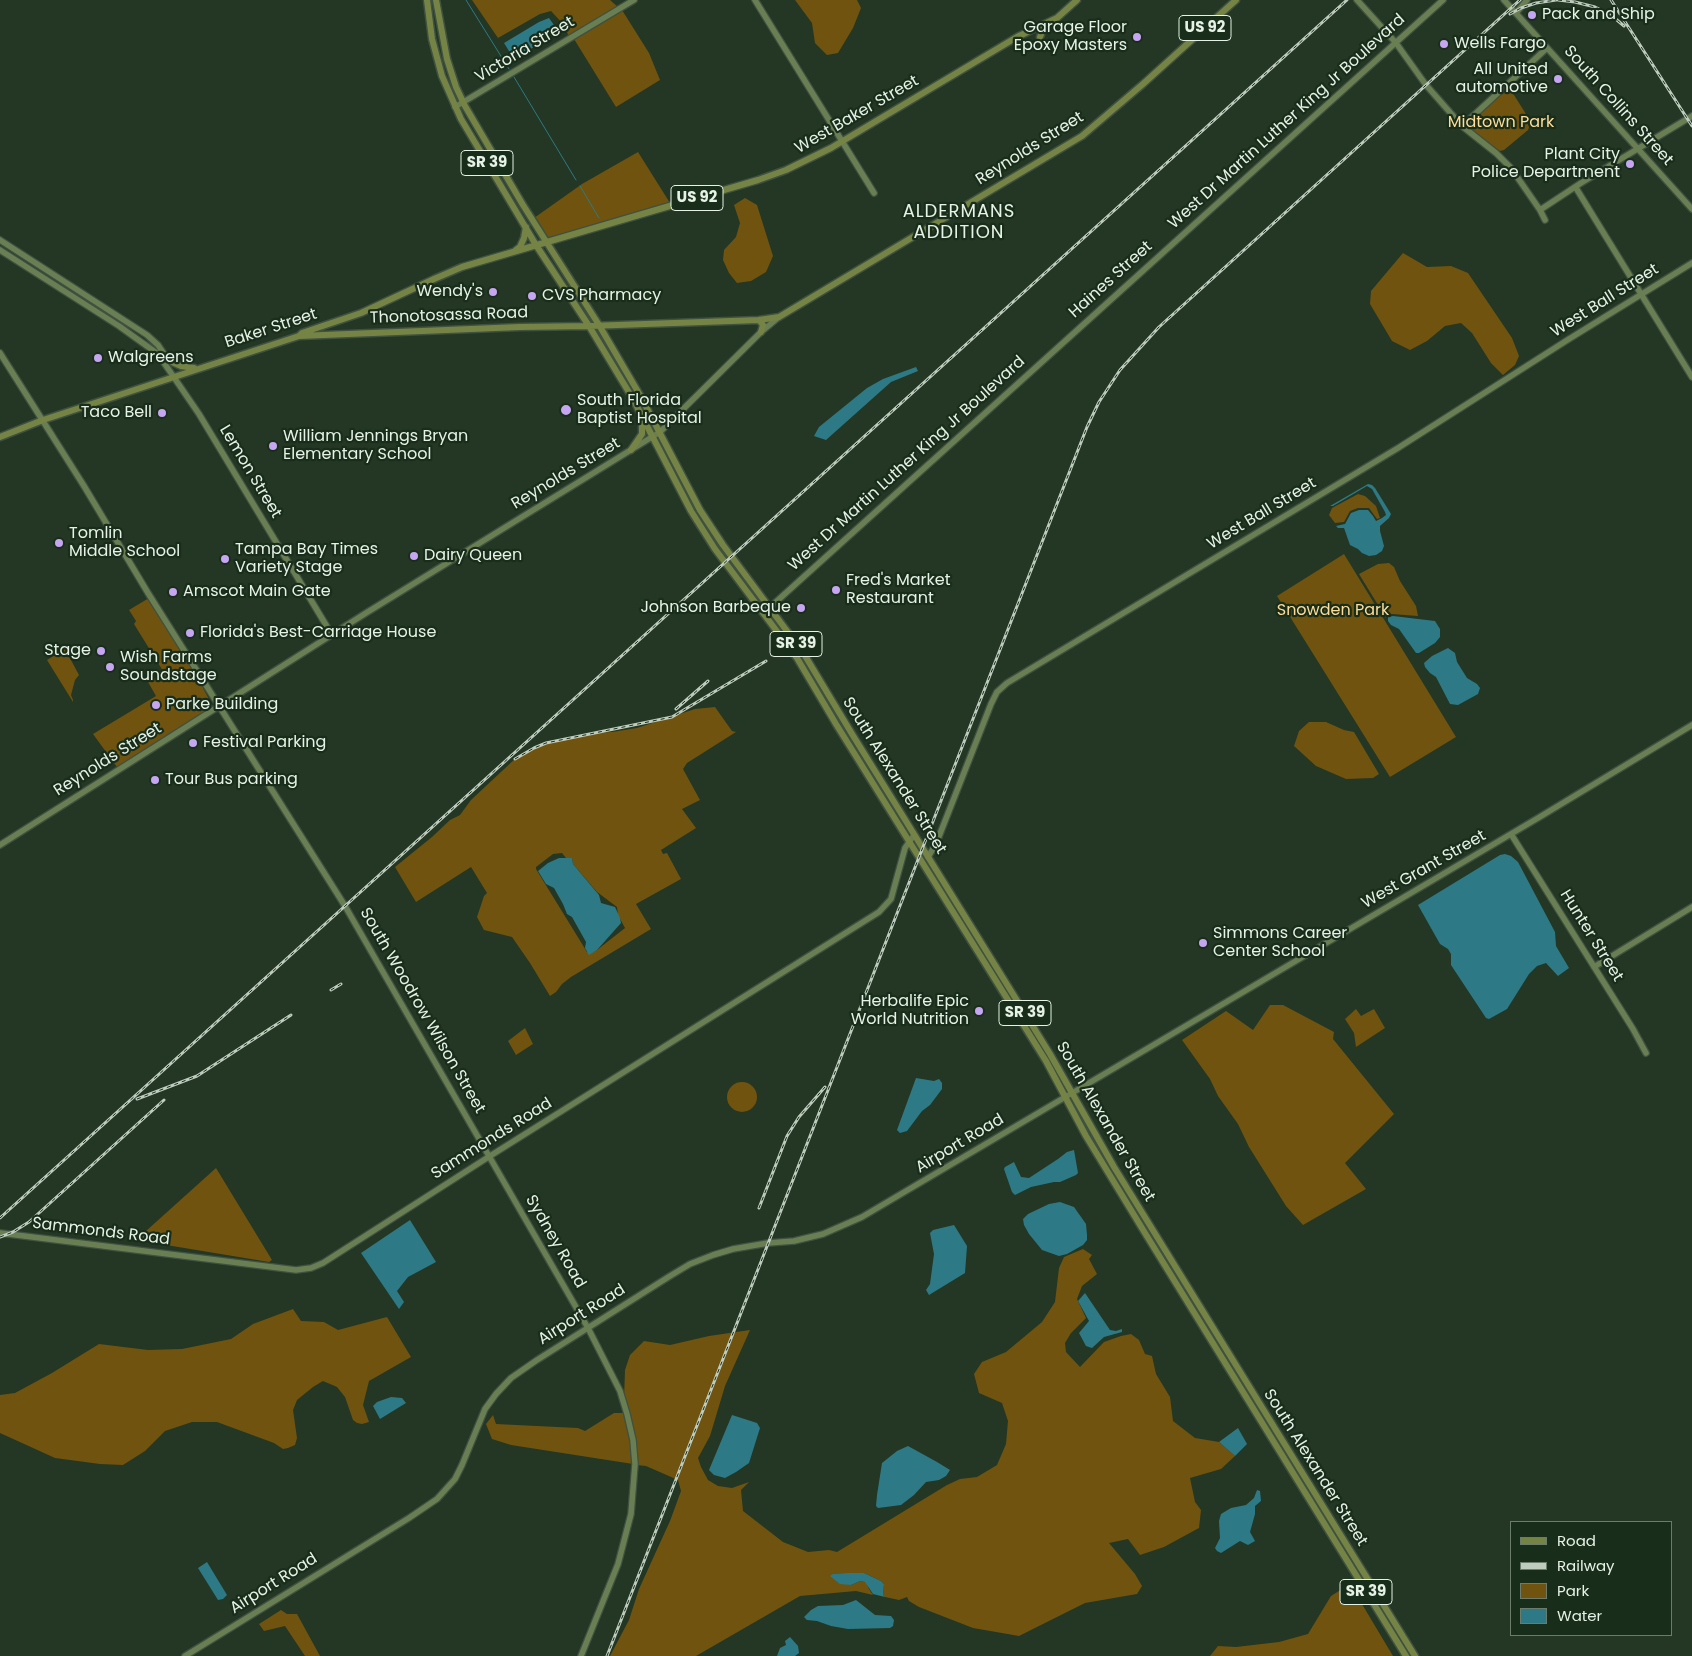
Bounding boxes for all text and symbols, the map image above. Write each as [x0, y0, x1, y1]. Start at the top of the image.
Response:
place label: Pack and Ship [1542, 5, 1655, 25]
marker: Pack and Ship [1526, 9, 1538, 21]
street label: West Dr Martin Luther King Jr Boulevard [1165, 10, 1409, 234]
street label: Victoria Street [472, 13, 578, 87]
road number: US 92 [1179, 15, 1231, 40]
place label: Garage Floor Epoxy Masters [1014, 18, 1127, 56]
marker: Garage Floor Epoxy Masters [1131, 31, 1143, 43]
place label: Wells Fargo [1454, 34, 1546, 54]
marker: Wells Fargo [1438, 38, 1450, 50]
street label: South Collins Street [1559, 42, 1677, 170]
place label: All United automotive [1456, 60, 1548, 98]
street label: West Baker Street [792, 72, 922, 158]
marker: All United automotive [1552, 73, 1564, 85]
street label: Reynolds Street [973, 108, 1087, 190]
park label: Midtown Park [1448, 113, 1554, 133]
place label: Plant City Police Department [1472, 145, 1620, 183]
road number: SR 39 [461, 150, 513, 176]
marker: Plant City Police Department [1624, 158, 1636, 170]
road number: US 92 [671, 186, 723, 210]
district label: ALDERMANS ADDITION [902, 201, 1016, 243]
street label: Haines Street [1065, 238, 1157, 322]
street label: West Ball Street [1548, 260, 1662, 342]
place label: Wendy's [417, 282, 483, 302]
marker: Wendy's [487, 286, 499, 298]
place label: CVS Pharmacy [542, 286, 661, 306]
marker: CVS Pharmacy [526, 290, 538, 302]
street label: Thonotosassa Road [370, 304, 528, 328]
street label: Baker Street [222, 305, 320, 353]
place label: Walgreens [108, 348, 194, 368]
marker: Walgreens [92, 352, 104, 364]
street label: West Dr Martin Luther King Jr Boulevard [785, 352, 1029, 576]
place label: South Florida Baptist Hospital [577, 391, 702, 429]
place label: Taco Bell [81, 403, 152, 423]
marker: South Florida Baptist Hospital [559, 403, 573, 417]
marker: Taco Bell [156, 407, 168, 419]
street label: Lemon Street [215, 422, 285, 522]
place label: William Jennings Bryan Elementary School [283, 427, 468, 465]
street label: Reynolds Street [508, 434, 624, 514]
marker: William Jennings Bryan Elementary School [267, 440, 279, 452]
street label: West Ball Street [1204, 474, 1320, 554]
place label: Tomlin Middle School [69, 524, 180, 562]
marker: Tomlin Middle School [53, 537, 65, 549]
place label: Tampa Bay Times Variety Stage [235, 540, 378, 578]
place label: Dairy Queen [424, 546, 522, 566]
marker: Dairy Queen [408, 550, 420, 562]
marker: Tampa Bay Times Variety Stage [219, 553, 231, 565]
place label: Fred's Market Restaurant [846, 571, 950, 609]
place label: Amscot Main Gate [183, 582, 331, 602]
marker: Fred's Market Restaurant [830, 584, 842, 596]
marker: Amscot Main Gate [167, 586, 179, 598]
place label: Johnson Barbeque [640, 598, 791, 618]
park label: Snowden Park [1277, 601, 1389, 621]
marker: Johnson Barbeque [795, 602, 807, 614]
place label: Florida's Best-Carriage House [200, 623, 436, 643]
marker: Florida's Best-Carriage House [184, 627, 196, 639]
road number: SR 39 [770, 632, 822, 656]
place label: Stage [44, 641, 91, 661]
marker: Stage [95, 645, 107, 657]
place label: Wish Farms Soundstage [120, 648, 217, 686]
marker: Wish Farms Soundstage [104, 661, 116, 673]
street label: South Alexander Street [838, 694, 950, 858]
place label: Parke Building [166, 695, 278, 715]
marker: Parke Building [150, 699, 162, 711]
street label: Reynolds Street [51, 719, 165, 801]
place label: Festival Parking [203, 733, 326, 753]
marker: Festival Parking [187, 737, 199, 749]
place label: Tour Bus parking [165, 770, 298, 790]
marker: Tour Bus parking [149, 774, 161, 786]
street label: West Grant Street [1358, 827, 1490, 913]
street label: Hunter Street [1555, 887, 1627, 985]
street label: South Woodrow Wilson Street [355, 905, 489, 1117]
place label: Simmons Career Center School [1213, 924, 1347, 962]
marker: Simmons Career Center School [1197, 937, 1209, 949]
place label: Herbalife Epic World Nutrition [851, 992, 969, 1030]
road number: SR 39 [999, 1000, 1051, 1026]
marker: Herbalife Epic World Nutrition [973, 1005, 985, 1017]
street label: South Alexander Street [1051, 1039, 1159, 1205]
street label: Sammonds Road [428, 1094, 556, 1184]
street label: Airport Road [912, 1110, 1008, 1178]
street label: Sydney Road [521, 1192, 589, 1292]
street label: Sammonds Road [31, 1214, 171, 1250]
street label: Airport Road [535, 1281, 629, 1349]
street label: South Alexander Street [1259, 1386, 1371, 1550]
legend [1510, 1521, 1672, 1636]
text: Road [1557, 1530, 1596, 1551]
street label: Airport Road [227, 1550, 321, 1618]
text: Railway [1557, 1555, 1615, 1576]
road number: SR 39 [1340, 1580, 1392, 1604]
text: Park [1557, 1580, 1589, 1601]
text: Water [1557, 1605, 1602, 1626]

